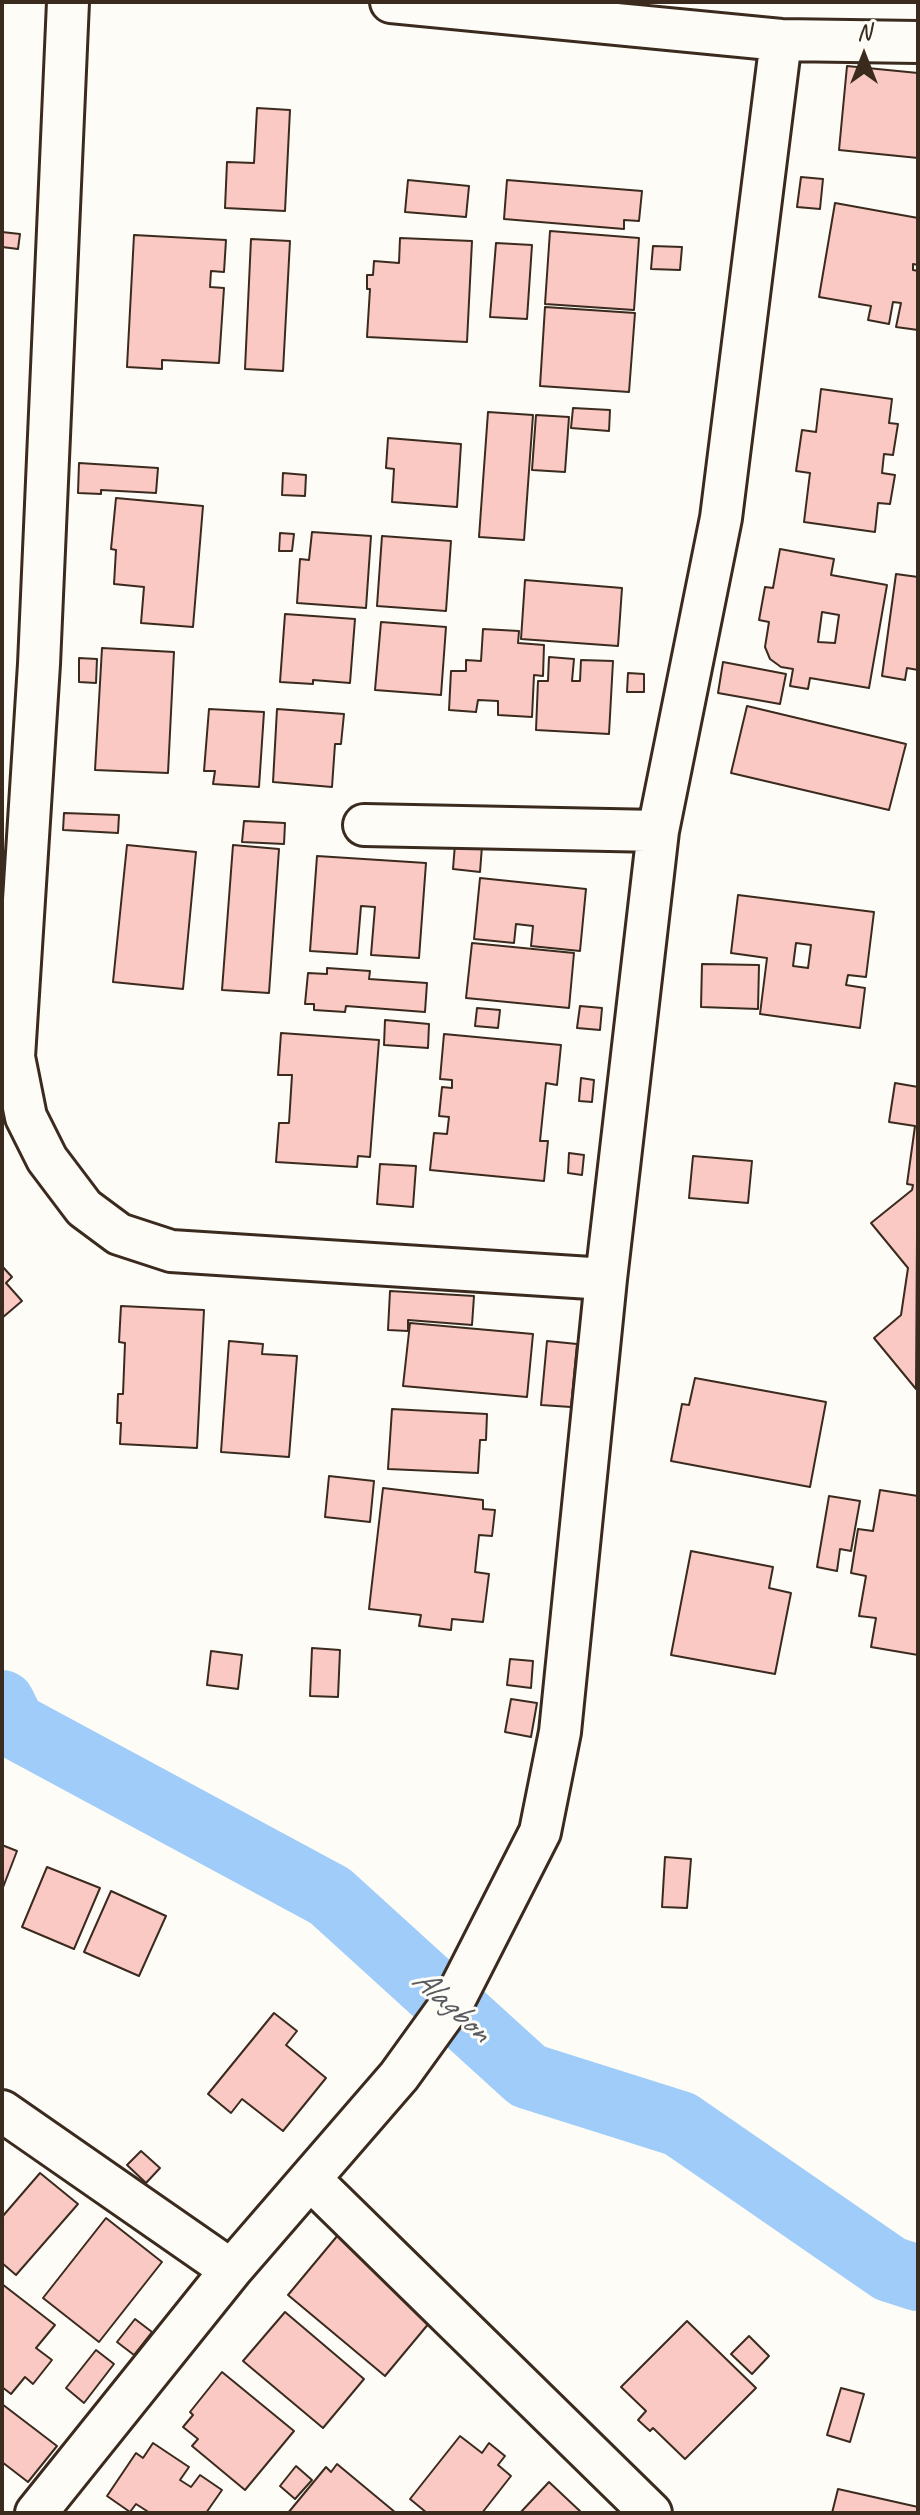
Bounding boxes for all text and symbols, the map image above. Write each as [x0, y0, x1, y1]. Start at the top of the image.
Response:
north arrow [824, 16, 904, 96]
text: N [857, 18, 871, 46]
water label: Alagbon [403, 1960, 499, 2052]

